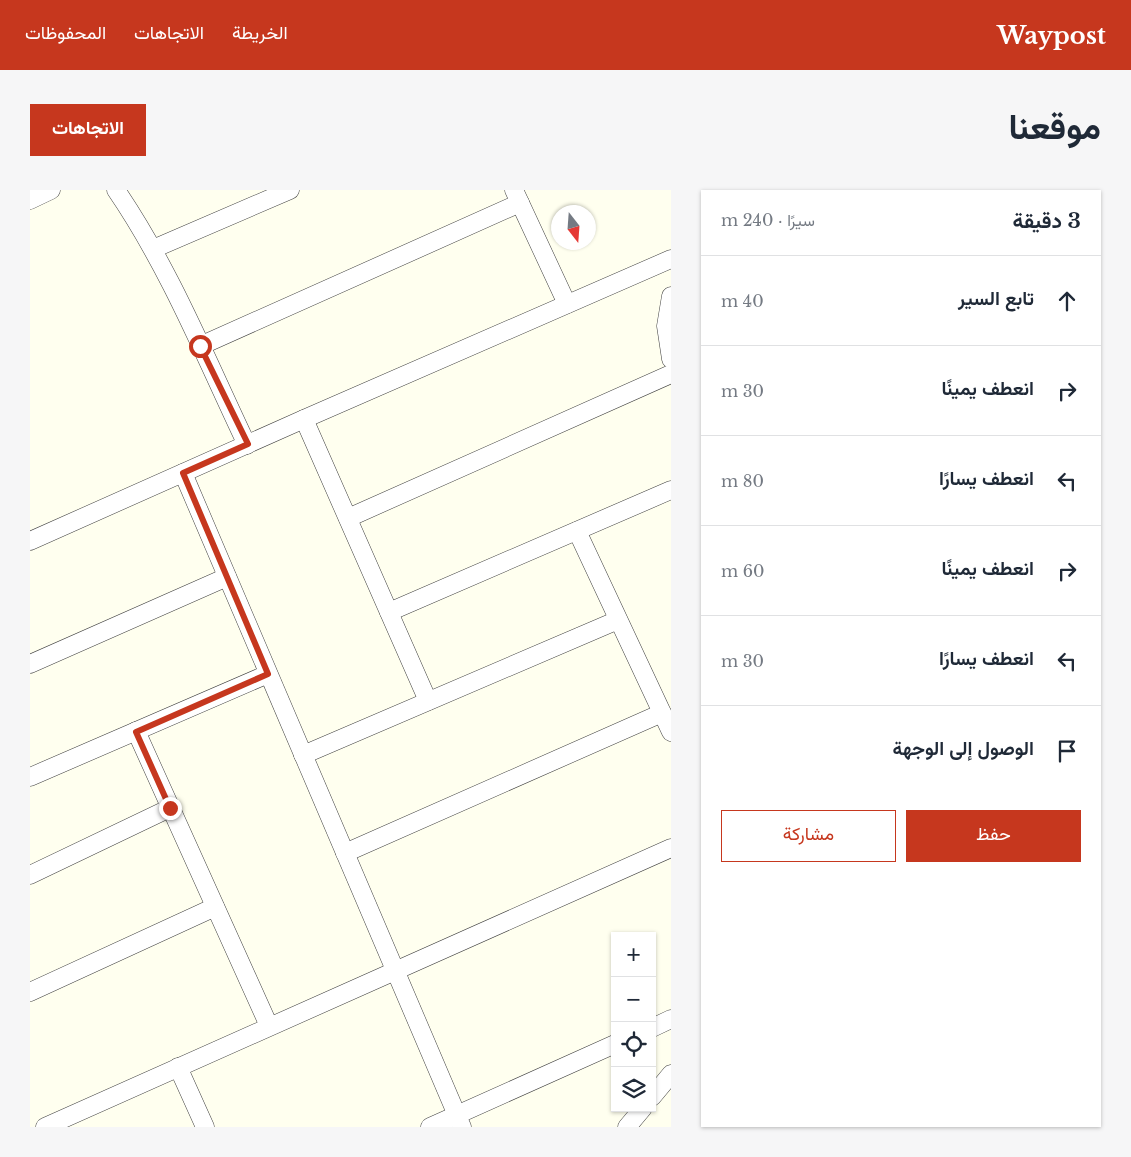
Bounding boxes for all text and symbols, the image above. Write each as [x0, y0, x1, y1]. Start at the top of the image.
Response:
text: Waypost [997, 21, 1106, 50]
text: المحفوظات [25, 22, 106, 44]
text: الاتجاهات [134, 22, 204, 44]
text: الخريطة [232, 22, 288, 44]
button: الاتجاهات [30, 104, 146, 156]
text: موقعنا [1008, 105, 1101, 148]
north arrow [551, 205, 596, 250]
text: 3 دقيقة [1013, 208, 1081, 234]
text: سيرًا · 240 m [721, 210, 815, 230]
text: تابع السير [958, 287, 1034, 310]
icon: ahead [1053, 287, 1081, 315]
text: 40 m [721, 291, 764, 311]
route start [189, 335, 212, 358]
text: انعطف يمينًا [941, 377, 1034, 400]
icon: right [1053, 377, 1081, 405]
text: 30 m [721, 381, 764, 401]
text: انعطف يسارًا [939, 467, 1034, 490]
icon: left [1053, 467, 1081, 495]
text: 80 m [721, 471, 764, 491]
text: انعطف يمينًا [941, 557, 1034, 580]
icon: right [1053, 557, 1081, 585]
text: 60 m [721, 561, 764, 581]
text: انعطف يسارًا [939, 647, 1034, 670]
icon: left [1053, 647, 1081, 675]
text: 30 m [721, 651, 764, 671]
text: الوصول إلى الوجهة [893, 737, 1034, 760]
icon: arrive [1053, 737, 1081, 765]
route end [159, 797, 182, 820]
button: مشاركة [721, 810, 896, 862]
button: حفظ [906, 810, 1081, 862]
map controls [611, 932, 656, 1112]
button: + [611, 932, 656, 977]
button: − [611, 977, 656, 1022]
button: locate [611, 1022, 656, 1067]
button: layers [611, 1067, 656, 1112]

